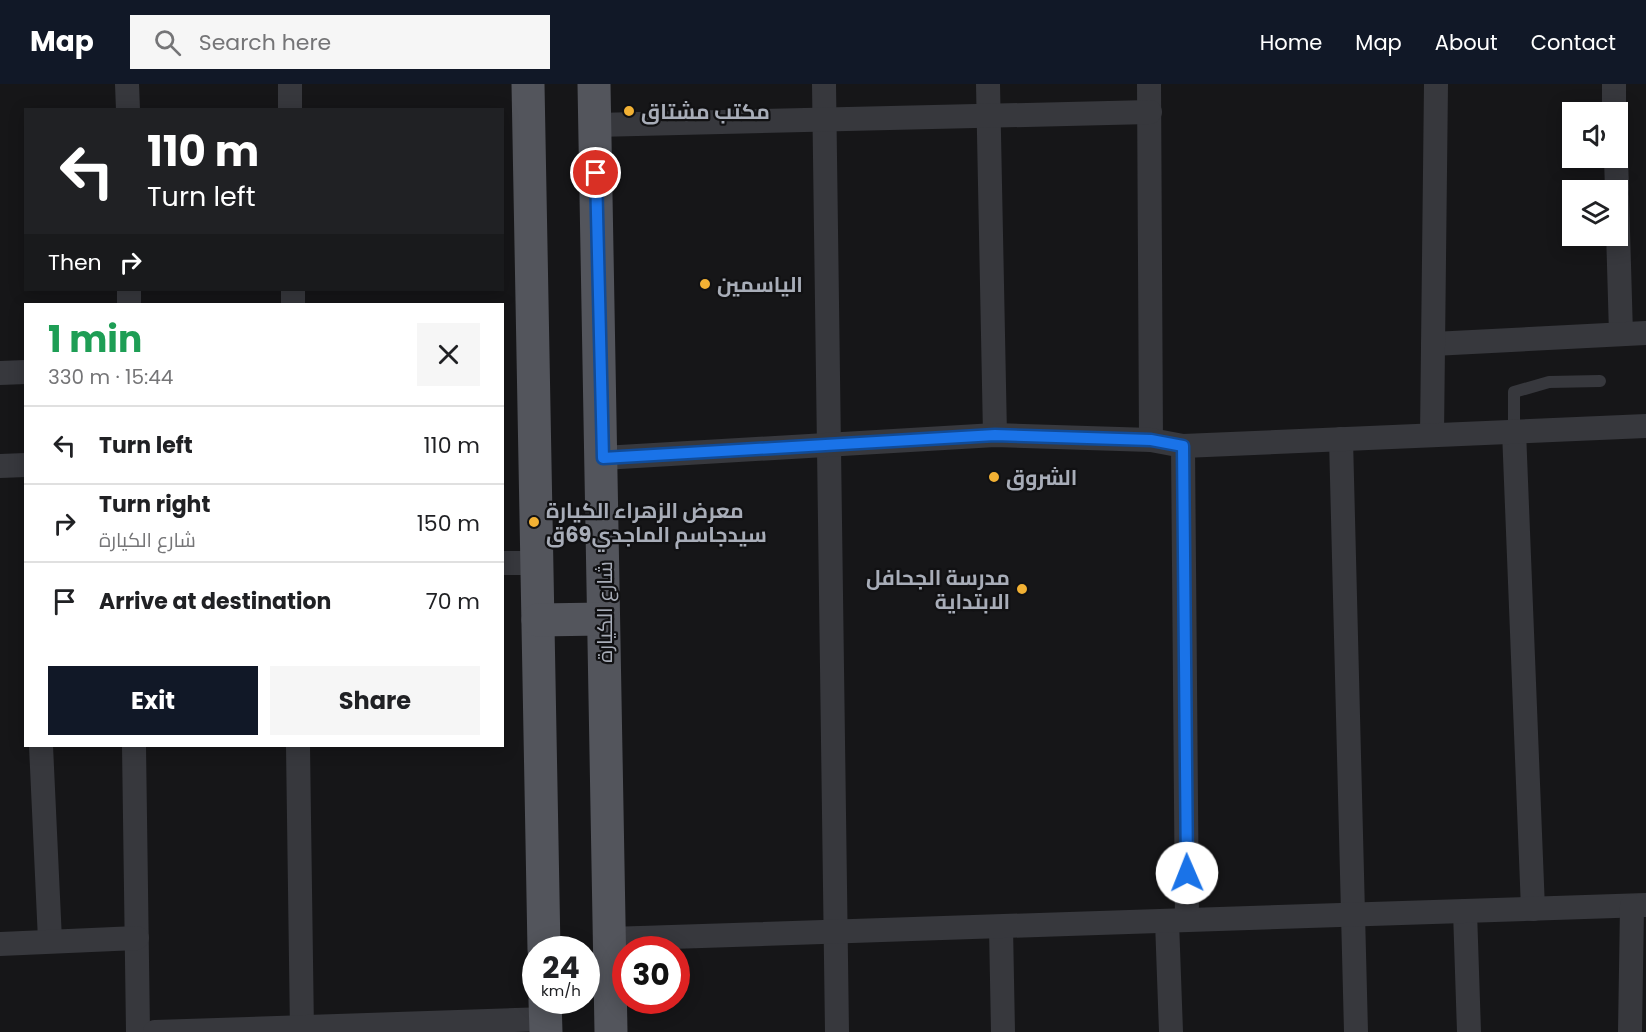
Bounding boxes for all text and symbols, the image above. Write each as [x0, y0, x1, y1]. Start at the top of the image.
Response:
search box [130, 15, 550, 69]
text: Map [30, 22, 94, 61]
icon: search [151, 26, 184, 59]
text: Search here [199, 27, 331, 58]
text: Home [1260, 28, 1322, 57]
text: Map [1355, 28, 1402, 57]
text: About [1435, 28, 1498, 57]
text: Contact [1531, 28, 1616, 57]
place label: مكتب مشتاق [641, 97, 770, 126]
map controls [1562, 102, 1628, 246]
button: sound [1562, 102, 1628, 168]
marker: مكتب مشتاق [622, 104, 636, 118]
text: 110 m [147, 122, 259, 181]
icon: left [48, 132, 126, 210]
pin [570, 147, 621, 198]
icon: arrive [579, 156, 612, 189]
text: Turn left [147, 178, 256, 215]
button: layers [1562, 180, 1628, 246]
icon: right [114, 246, 147, 279]
text: Then [48, 247, 102, 278]
place label: الياسمين [717, 270, 803, 299]
marker: الياسمين [698, 277, 712, 291]
text: 1 min [48, 314, 142, 365]
button: close [417, 323, 480, 386]
text: 330 m · 15:44 [48, 363, 173, 391]
icon: left [48, 429, 81, 462]
text: Turn left [99, 430, 193, 461]
text: 110 m [424, 430, 480, 461]
place label: الشروق [1006, 463, 1077, 492]
marker: الشروق [987, 470, 1001, 484]
text: Turn right [99, 489, 210, 520]
place label: معرض الزهراء الكيارة سيدجاسم الماجدي69ق [546, 496, 767, 552]
icon: right [48, 507, 81, 540]
text: 150 m [417, 508, 480, 539]
marker: معرض الزهراء الكيارة سيدجاسم الماجدي69ق [527, 515, 541, 529]
text: شارع الكيارة [99, 526, 196, 554]
street label: شارع الكيارة [590, 561, 619, 663]
place label: مدرسة الجحافل الابتداية [866, 563, 1010, 616]
marker: مدرسة الجحافل الابتداية [1015, 582, 1029, 596]
icon: arrive [48, 585, 81, 618]
text: Arrive at destination [99, 586, 331, 617]
text: 70 m [426, 586, 480, 617]
button: Exit [48, 666, 258, 735]
button: Share [270, 666, 480, 735]
position arrow [1155, 841, 1219, 905]
speed limit sign: 30 [612, 936, 690, 1014]
text: 24 [542, 946, 580, 989]
text: km/h [541, 980, 581, 1001]

